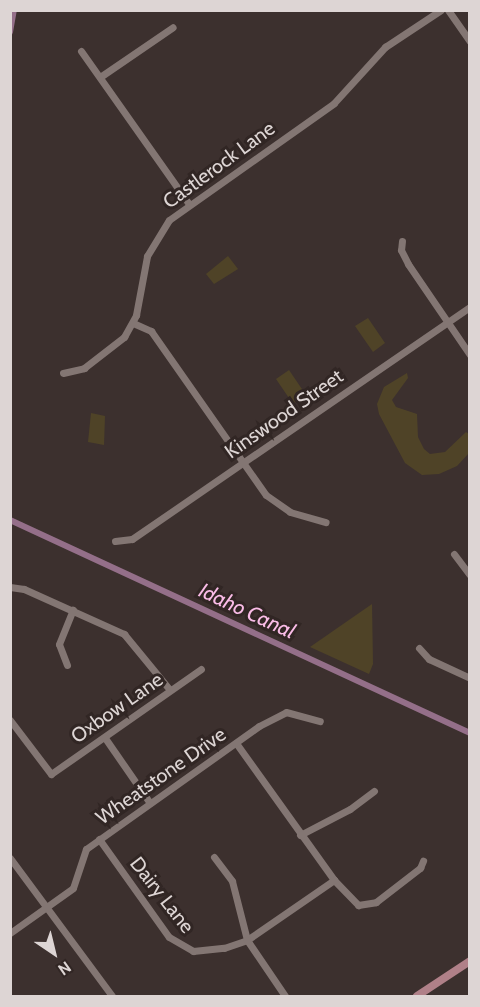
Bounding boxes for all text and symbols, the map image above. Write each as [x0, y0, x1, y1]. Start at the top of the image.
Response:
street label: Castlerock Lane [158, 116, 280, 214]
street label: Kinswood Street [220, 364, 348, 464]
water label: Idaho Canal [195, 578, 299, 644]
street label: Oxbow Lane [66, 668, 168, 748]
street label: Wheatstone Drive [92, 722, 230, 830]
street label: Dairy Lane [125, 852, 199, 938]
north arrow [24, 923, 84, 983]
text: N [55, 957, 75, 979]

